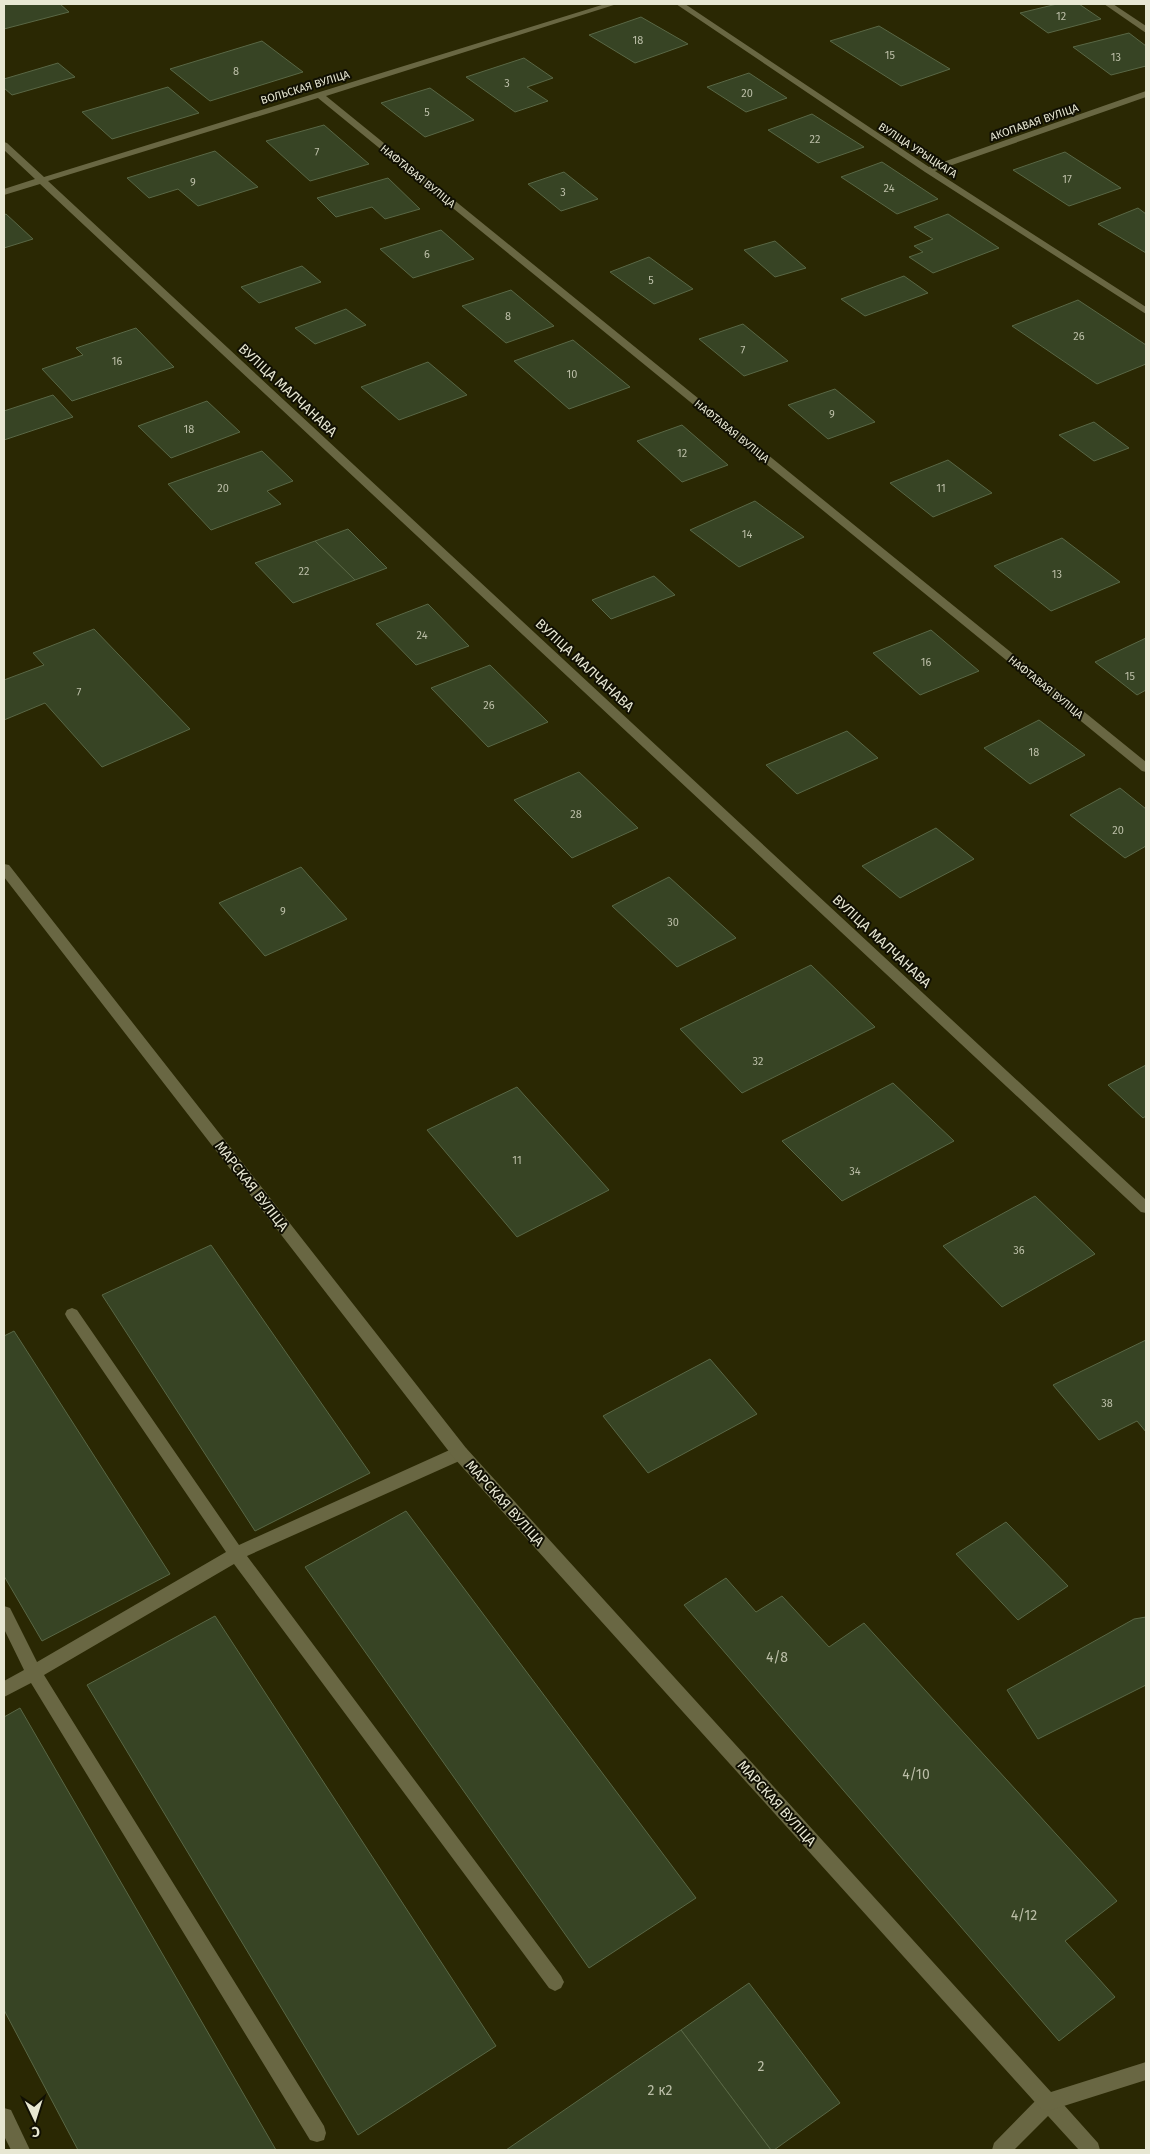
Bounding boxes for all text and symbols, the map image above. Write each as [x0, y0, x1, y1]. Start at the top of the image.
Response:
house number: 12 [1056, 10, 1066, 23]
house number: 18 [633, 34, 643, 47]
house number: 15 [885, 49, 896, 62]
house number: 13 [1111, 51, 1121, 64]
house number: 8 [233, 65, 239, 78]
street label: ВОЛЬСКАЯ ВУЛІЦА [259, 68, 352, 107]
house number: 3 [504, 77, 510, 90]
house number: 20 [741, 87, 753, 100]
street label: АКОПАВАЯ ВУЛІЦА [988, 101, 1081, 144]
house number: 5 [424, 106, 430, 119]
street label: ВУЛІЦА УРЫЦКАГА [876, 120, 960, 181]
house number: 22 [810, 133, 820, 146]
street label: НАФТАВАЯ ВУЛІЦА [378, 142, 458, 211]
house number: 7 [315, 146, 320, 159]
house number: 17 [1062, 173, 1072, 186]
house number: 9 [190, 176, 196, 189]
house number: 24 [884, 182, 895, 195]
house number: 3 [560, 186, 566, 199]
house number: 6 [424, 248, 430, 261]
house number: 5 [648, 274, 654, 287]
house number: 8 [505, 310, 511, 323]
house number: 26 [1073, 330, 1085, 343]
street label: ВУЛІЦА МАЛЧАНАВА [235, 340, 340, 440]
house number: 7 [741, 344, 746, 357]
house number: 16 [112, 355, 122, 368]
house number: 10 [567, 368, 577, 381]
street label: НАФТАВАЯ ВУЛІЦА [692, 397, 772, 466]
house number: 9 [829, 408, 835, 421]
house number: 18 [184, 423, 194, 436]
house number: 12 [677, 447, 687, 460]
house number: 20 [217, 482, 229, 495]
house number: 11 [936, 482, 946, 495]
house number: 14 [742, 528, 752, 541]
house number: 22 [299, 565, 309, 578]
house number: 13 [1052, 568, 1062, 581]
street label: ВУЛІЦА МАЛЧАНАВА [532, 615, 637, 715]
house number: 24 [417, 629, 428, 642]
street label: НАФТАВАЯ ВУЛІЦА [1006, 653, 1086, 722]
house number: 16 [921, 656, 931, 669]
house number: 15 [1125, 670, 1136, 683]
house number: 7 [77, 686, 82, 699]
house number: 26 [483, 699, 495, 712]
house number: 18 [1029, 746, 1039, 759]
house number: 28 [570, 808, 582, 821]
house number: 20 [1112, 824, 1124, 837]
street label: ВУЛІЦА МАЛЧАНАВА [829, 891, 934, 991]
house number: 9 [280, 905, 286, 918]
house number: 30 [667, 916, 679, 929]
house number: 32 [753, 1055, 763, 1068]
street label: МАРСКАЯ ВУЛІЦА [211, 1138, 292, 1235]
house number: 11 [512, 1154, 522, 1167]
house number: 34 [849, 1165, 861, 1178]
house number: 36 [1013, 1244, 1025, 1257]
house number: 38 [1101, 1397, 1113, 1410]
street label: МАРСКАЯ ВУЛІЦА [462, 1457, 548, 1550]
house number: 4/8 [766, 1649, 788, 1666]
street label: МАРСКАЯ ВУЛІЦА [734, 1757, 820, 1850]
house number: 4/10 [902, 1766, 930, 1783]
house number: 4/12 [1011, 1907, 1037, 1924]
house number: 2 [758, 2058, 765, 2075]
house number: 2 к2 [648, 2082, 672, 2099]
north arrow [10, 2094, 60, 2144]
text: С [31, 2123, 40, 2140]

